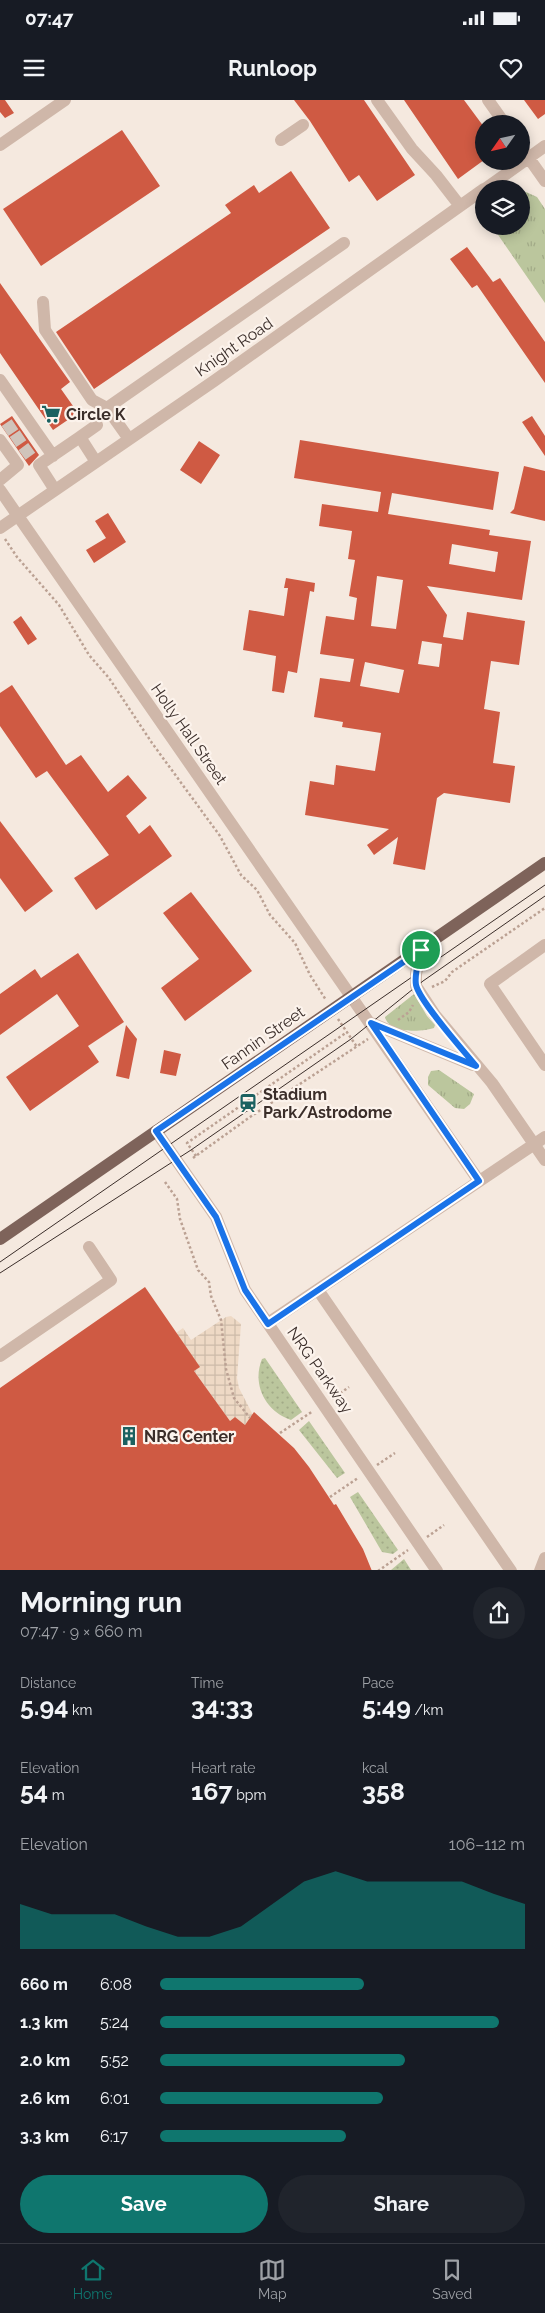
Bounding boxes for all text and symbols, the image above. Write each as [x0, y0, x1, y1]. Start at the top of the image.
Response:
text: 07:47 [25, 7, 74, 29]
icon: menu [20, 54, 48, 82]
icon: heart [497, 54, 525, 82]
text: Runloop [228, 55, 317, 81]
north arrow [475, 115, 530, 170]
map controls [475, 115, 530, 235]
button: layers [475, 180, 530, 235]
street label: Knight Road [192, 313, 276, 381]
supermarket icon: Circle K [40, 403, 62, 425]
place label: Circle K [66, 405, 126, 424]
street label: Holly Hall Street [147, 680, 231, 789]
pin [400, 929, 442, 971]
icon: arrive [407, 936, 435, 964]
street label: Fannin Street [218, 1002, 309, 1074]
place label: Stadium Park/Astrodome [263, 1085, 393, 1122]
station icon: Stadium Park/Astrodome [237, 1092, 259, 1114]
street label: NRG Parkway [283, 1323, 357, 1417]
building icon: NRG Center [118, 1425, 140, 1447]
place label: NRG Center [144, 1427, 234, 1446]
text: Morning run [20, 1586, 182, 1619]
button: share [473, 1587, 525, 1639]
text: 07:47 · 9 × 660 m [20, 1622, 142, 1641]
text: Distance [20, 1675, 76, 1691]
text: Time [191, 1675, 224, 1691]
text: Pace [362, 1675, 394, 1691]
text: 5.94 [20, 1691, 68, 1721]
text: 34:33 [191, 1691, 253, 1721]
text: 5:49 [362, 1691, 411, 1721]
text: km [68, 1702, 92, 1718]
text: /km [411, 1702, 443, 1718]
text: Elevation [20, 1760, 79, 1776]
text: Heart rate [191, 1760, 255, 1776]
text: kcal [362, 1760, 388, 1776]
text: 54 [20, 1776, 48, 1806]
text: 167 [191, 1776, 233, 1806]
text: 358 [362, 1776, 405, 1806]
text: m [48, 1787, 65, 1803]
text: bpm [233, 1787, 266, 1803]
text: Elevation [20, 1835, 88, 1854]
text: 106–112 m [449, 1835, 525, 1854]
text: 660 m [20, 1975, 68, 1994]
text: 6:08 [100, 1975, 132, 1994]
text: 1.3 km [20, 2013, 68, 2032]
text: 5:24 [100, 2013, 129, 2032]
text: 2.0 km [20, 2051, 70, 2070]
text: 5:52 [100, 2051, 129, 2070]
text: 2.6 km [20, 2089, 70, 2108]
text: 6:01 [100, 2089, 129, 2108]
text: 3.3 km [20, 2127, 69, 2146]
text: 6:17 [100, 2127, 128, 2146]
button: Save [20, 2175, 268, 2233]
button: Share [278, 2175, 525, 2233]
tab: Home [73, 2256, 112, 2302]
tab: Map [258, 2256, 287, 2302]
tab: Saved [432, 2256, 472, 2302]

